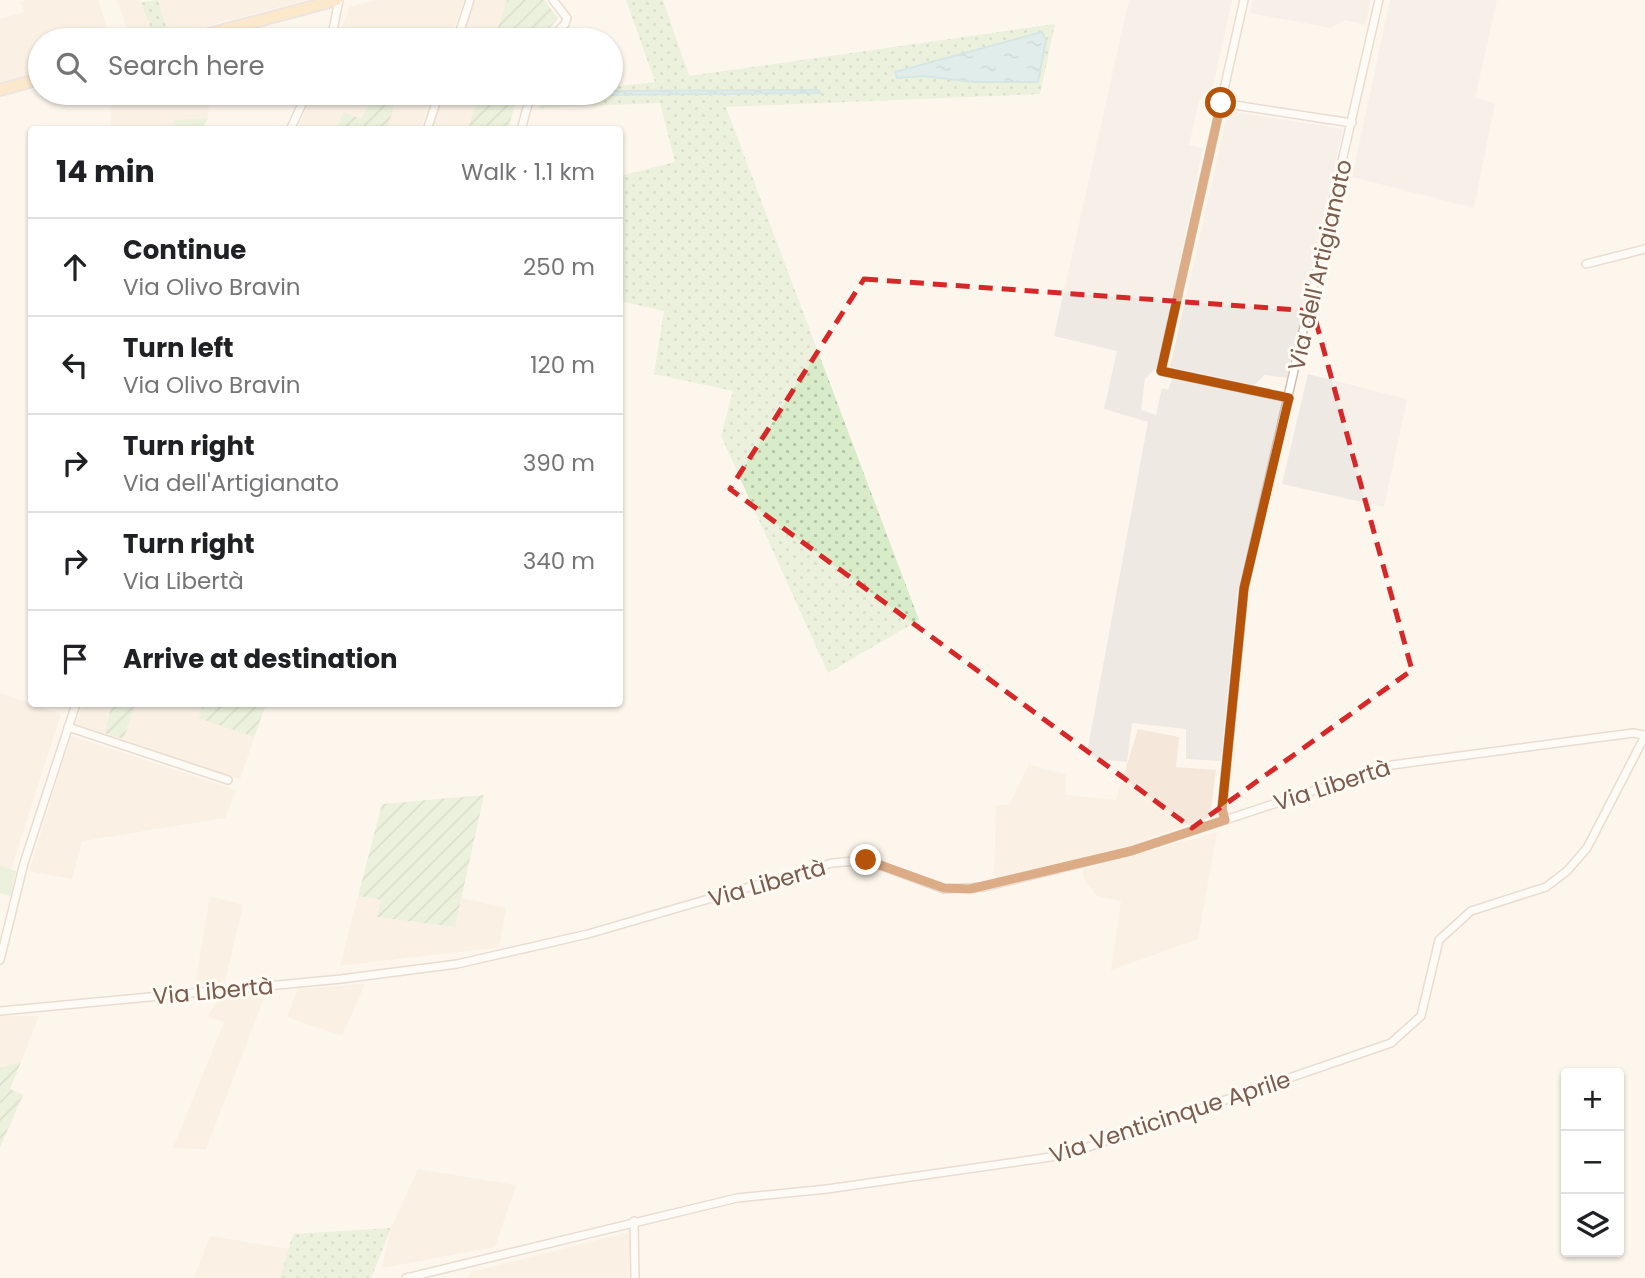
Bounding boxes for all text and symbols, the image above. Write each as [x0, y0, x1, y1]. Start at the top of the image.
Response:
search box [28, 28, 623, 105]
icon: search [52, 48, 90, 86]
text: Search here [108, 48, 265, 84]
route start [1205, 87, 1236, 118]
text: 14 min [56, 150, 155, 193]
text: Walk · 1.1 km [461, 156, 595, 188]
street label: Via dell'Artigianato [1280, 156, 1360, 374]
text: Continue [123, 232, 246, 268]
icon: ahead [56, 248, 94, 286]
text: 250 m [523, 251, 595, 283]
text: Via Olivo Bravin [123, 271, 301, 303]
text: Turn left [123, 330, 234, 366]
icon: left [56, 346, 94, 384]
text: 120 m [530, 349, 595, 381]
text: Via Olivo Bravin [123, 369, 301, 401]
text: Turn right [123, 428, 255, 464]
icon: right [56, 444, 94, 482]
text: 390 m [523, 447, 595, 479]
text: Via dell'Artigianato [123, 467, 339, 499]
text: Turn right [123, 526, 255, 562]
icon: right [56, 542, 94, 580]
text: 340 m [523, 545, 595, 577]
text: Via Libertà [123, 565, 244, 597]
icon: arrive [56, 640, 94, 678]
text: Arrive at destination [123, 641, 398, 677]
street label: Via Libertà [1270, 751, 1394, 819]
route end [850, 844, 881, 875]
street label: Via Libertà [705, 851, 829, 915]
street label: Via Libertà [151, 970, 275, 1012]
street label: Via Venticinque Aprile [1045, 1063, 1295, 1171]
map controls [1561, 1068, 1624, 1257]
button: + [1561, 1068, 1624, 1131]
button: − [1561, 1131, 1624, 1194]
button: layers [1561, 1194, 1624, 1257]

